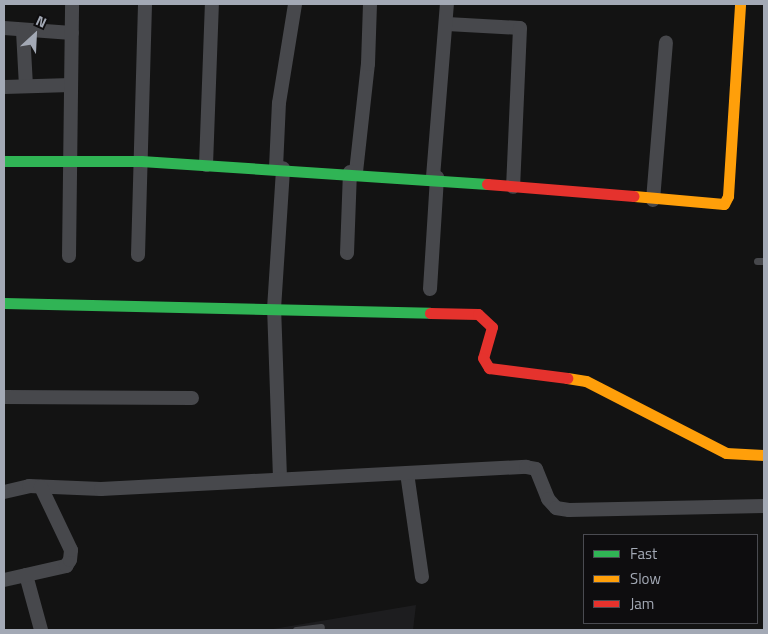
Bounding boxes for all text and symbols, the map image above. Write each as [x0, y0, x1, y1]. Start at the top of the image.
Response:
text: N [33, 9, 50, 33]
north arrow [10, 10, 60, 60]
legend [583, 534, 758, 624]
text: Fast [630, 542, 657, 565]
text: Slow [630, 567, 661, 590]
text: Jam [630, 592, 654, 615]

